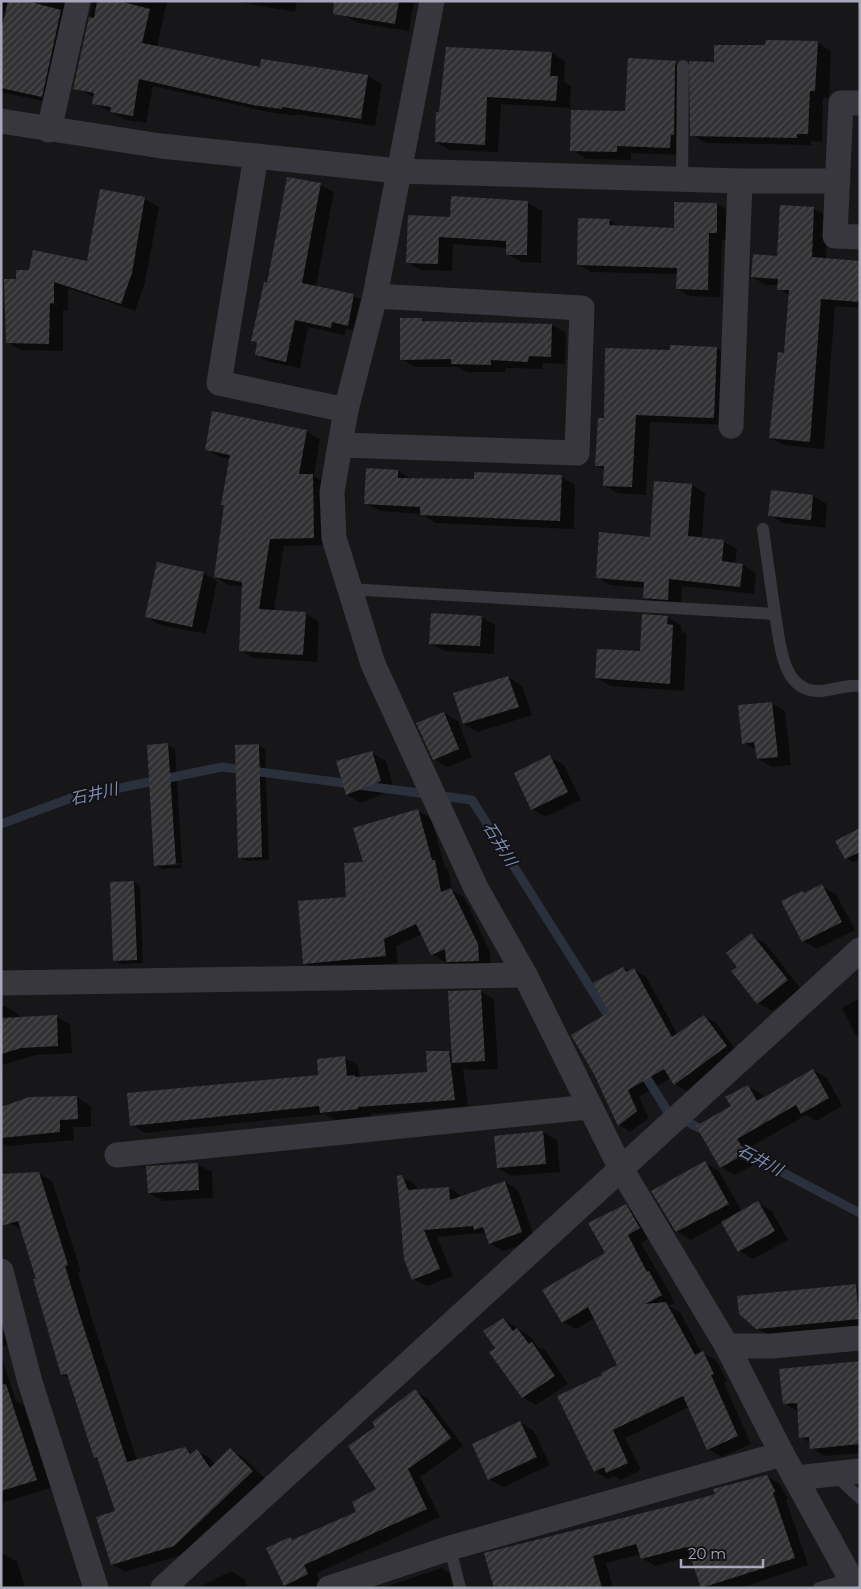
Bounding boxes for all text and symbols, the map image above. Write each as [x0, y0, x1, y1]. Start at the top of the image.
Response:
water label: 石井川 [68, 779, 121, 809]
water label: 石井川 [479, 819, 522, 871]
water label: 石井川 [734, 1140, 787, 1181]
scale bar [681, 1536, 764, 1568]
text: 20 m [688, 1544, 726, 1563]

